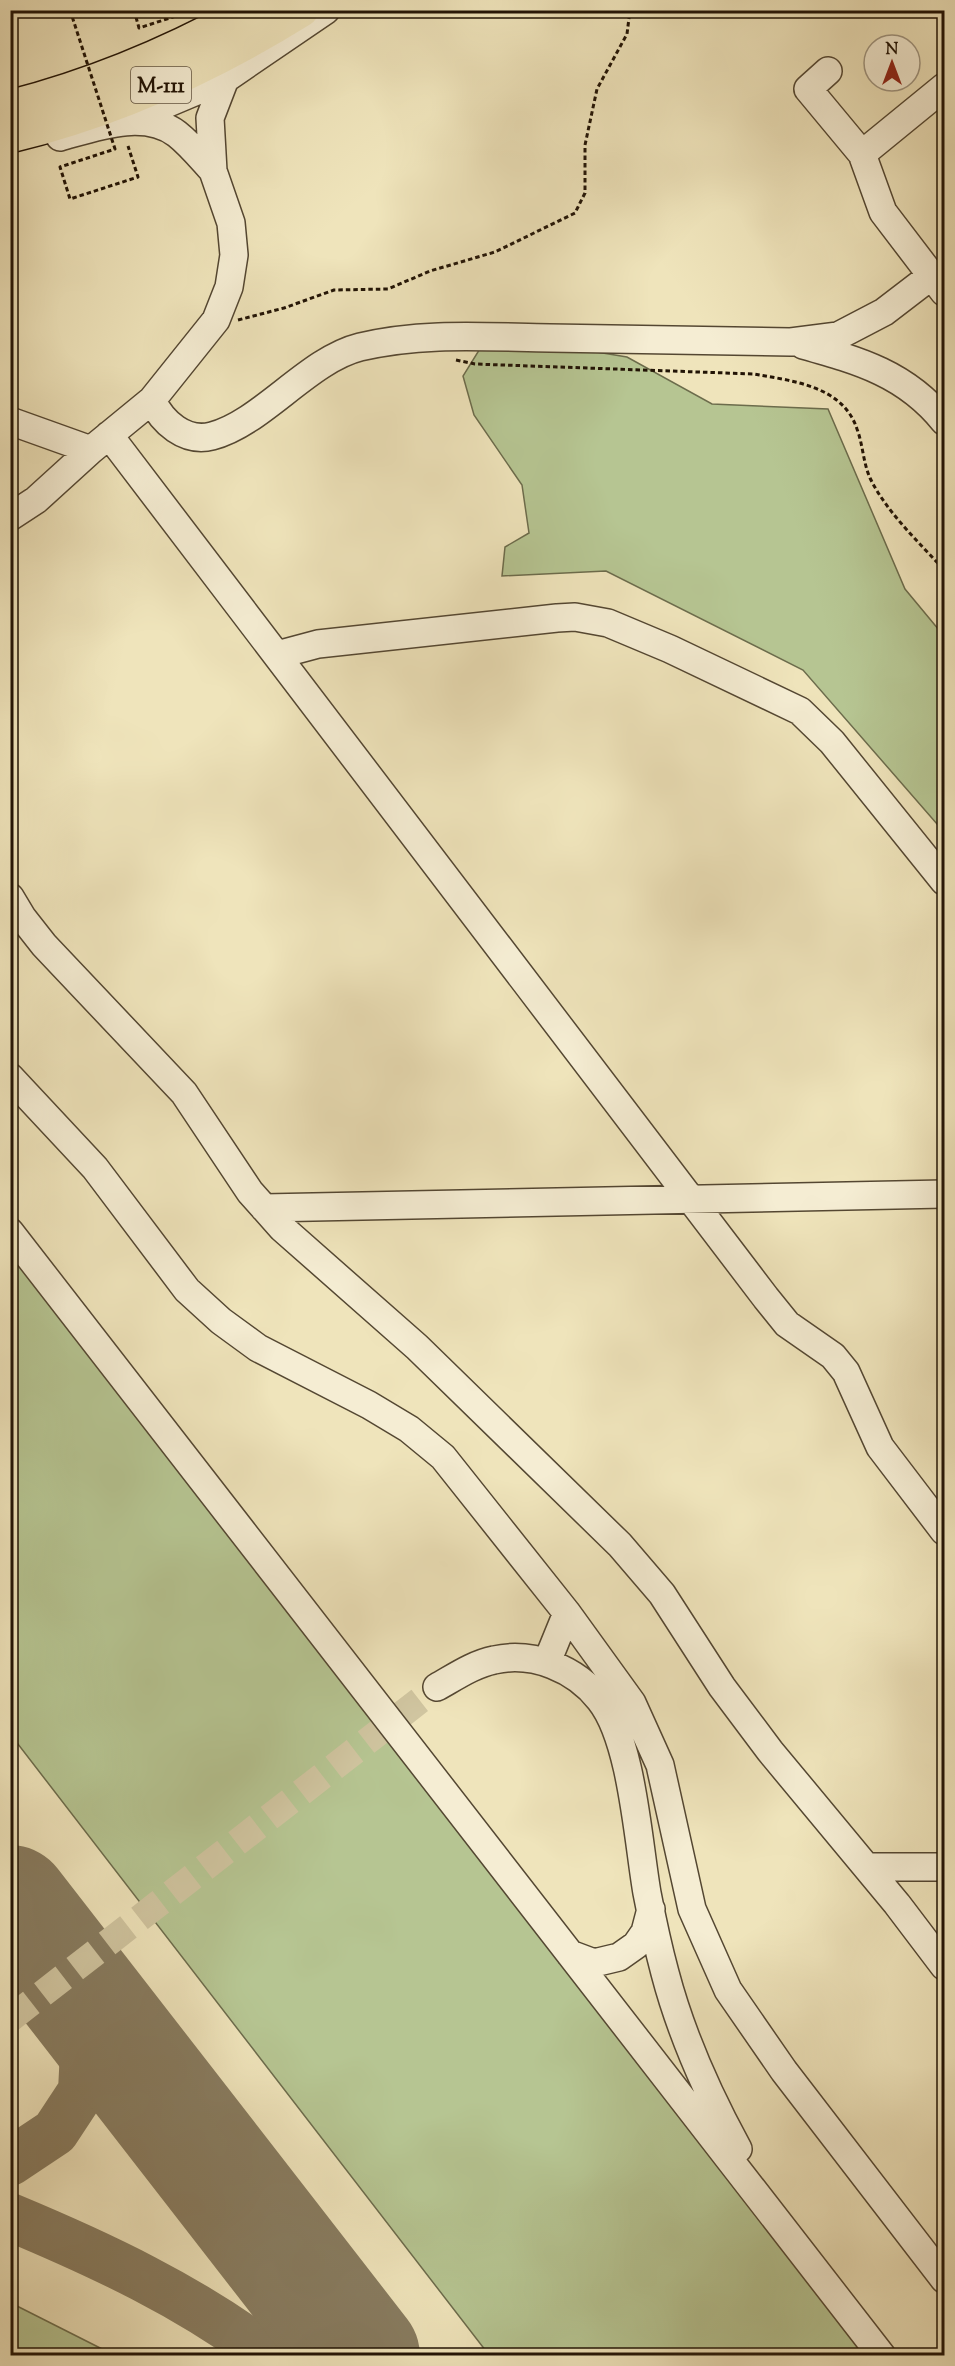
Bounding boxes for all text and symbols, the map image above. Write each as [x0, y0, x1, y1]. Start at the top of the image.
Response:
north arrow [862, 33, 922, 93]
text: N [886, 39, 899, 62]
road number: M-111 [131, 67, 191, 103]

